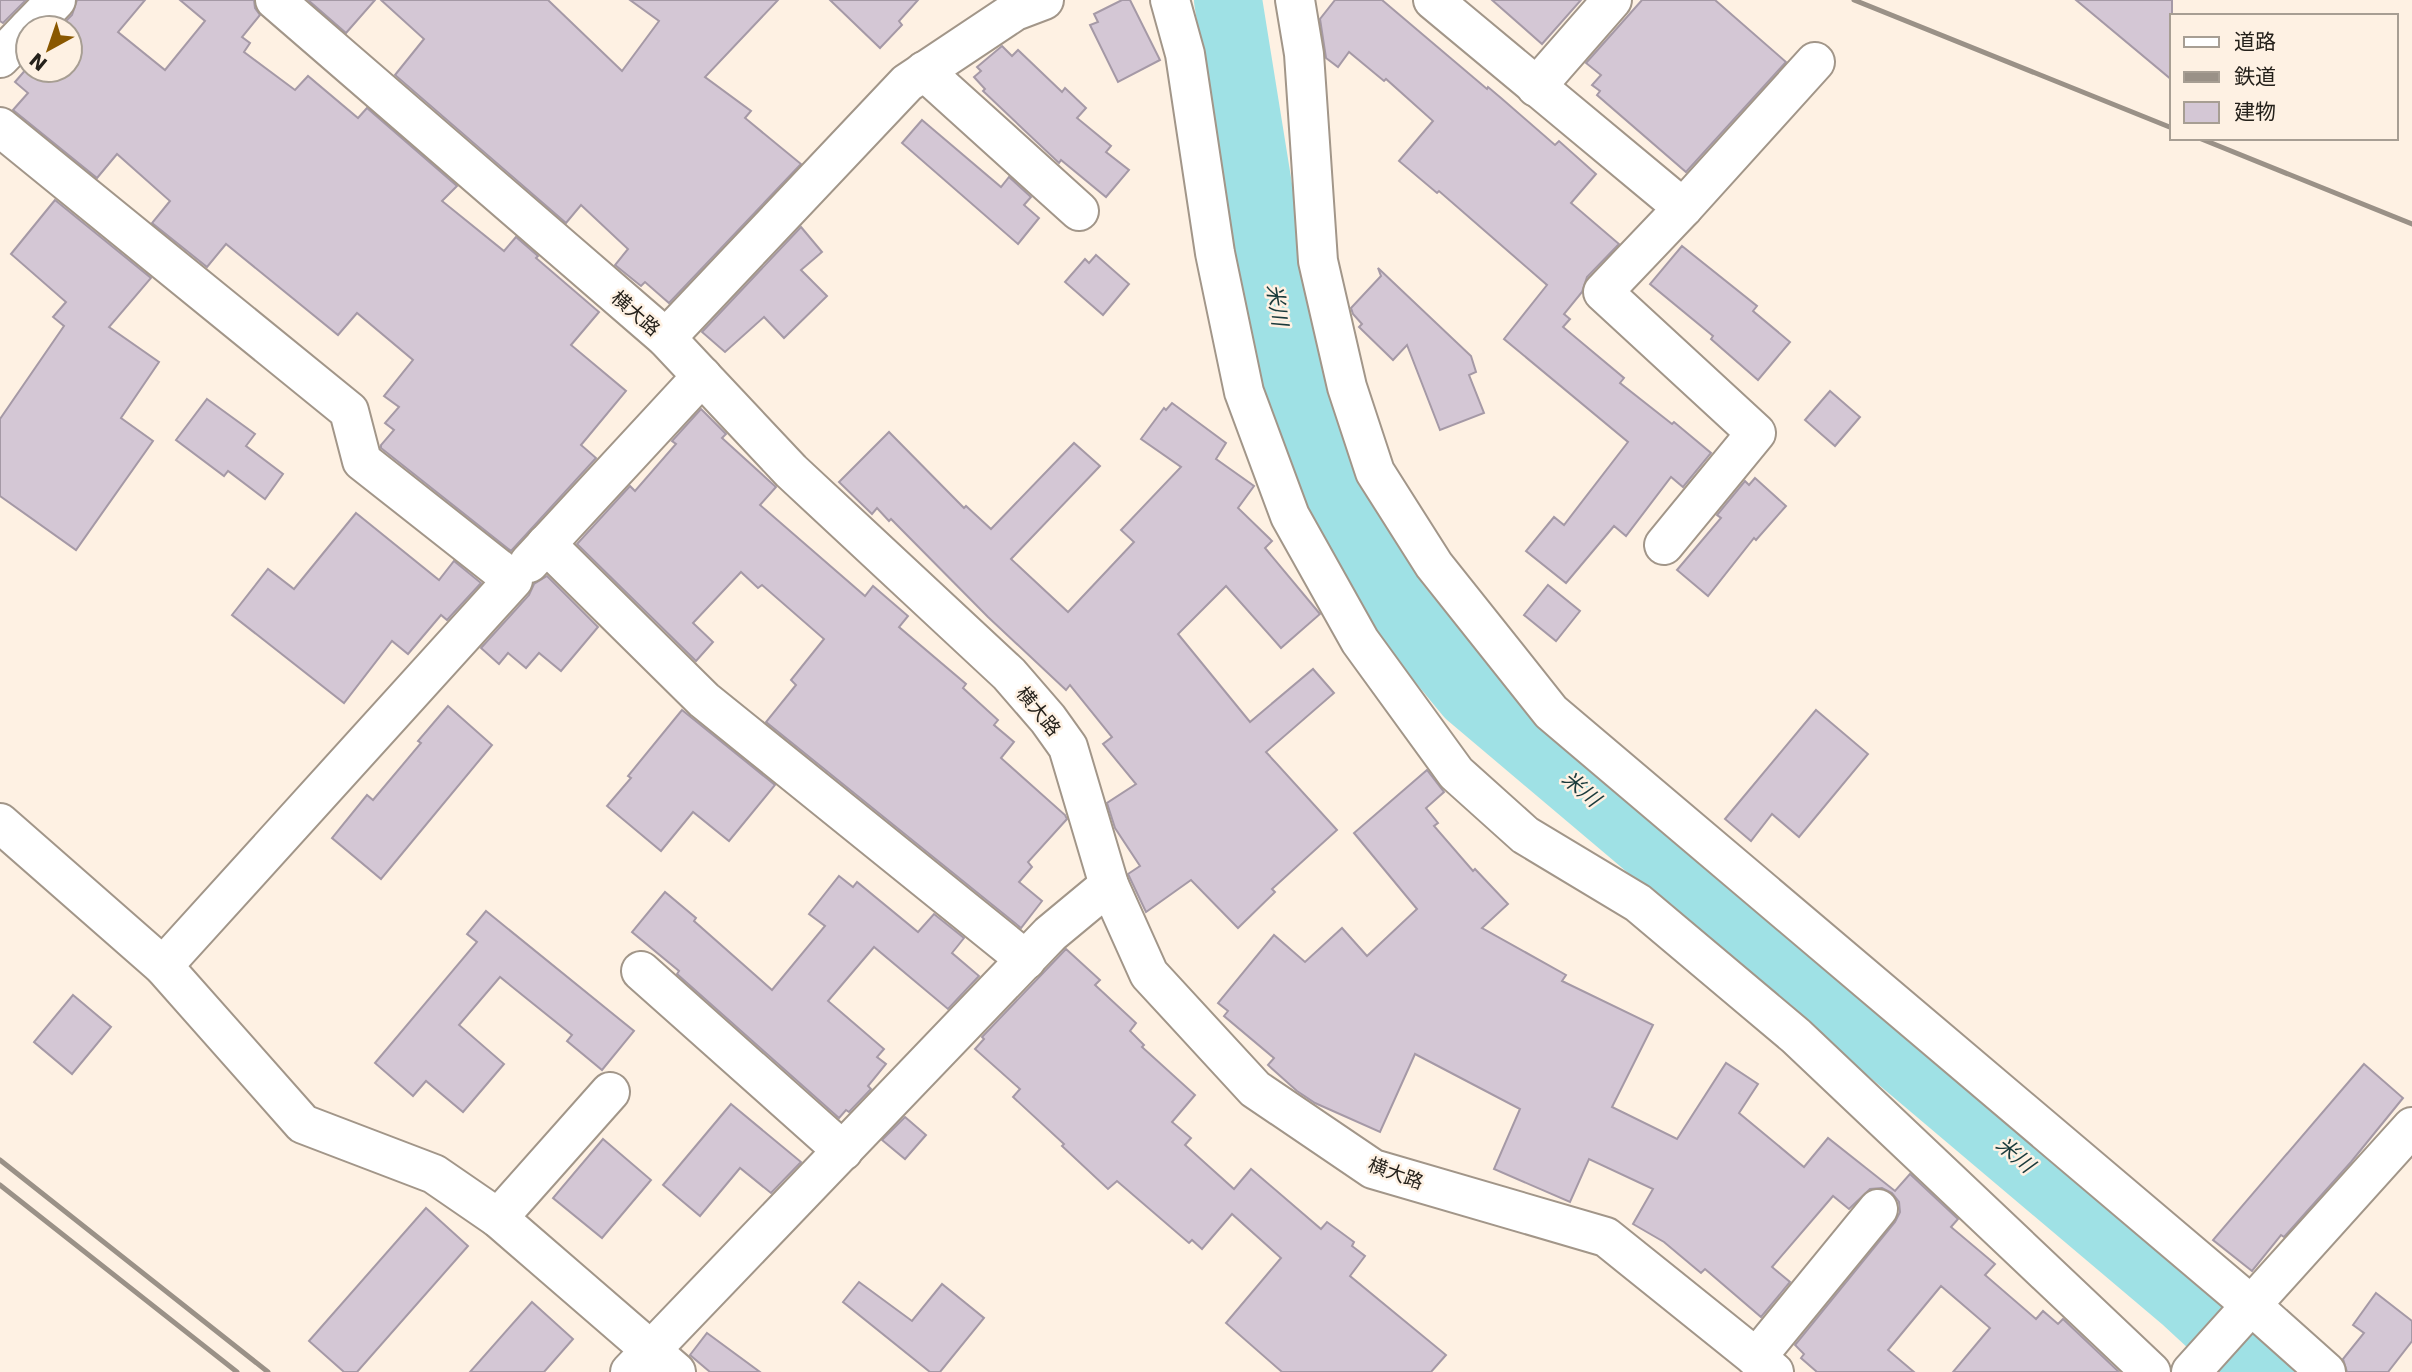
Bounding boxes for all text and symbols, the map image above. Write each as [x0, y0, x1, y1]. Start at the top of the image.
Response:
north arrow [14, 14, 84, 84]
legend [2170, 14, 2398, 140]
text: 道路 [2234, 30, 2276, 54]
text: N [25, 48, 51, 76]
text: 鉄道 [2234, 65, 2276, 89]
text: 建物 [2234, 100, 2276, 124]
water label: 米川 [1262, 282, 1292, 330]
street label: 横大路 [607, 286, 665, 340]
street label: 横大路 [1013, 682, 1065, 740]
water label: 米川 [1557, 766, 1606, 813]
water label: 米川 [1991, 1132, 2040, 1179]
street label: 横大路 [1365, 1153, 1427, 1193]

